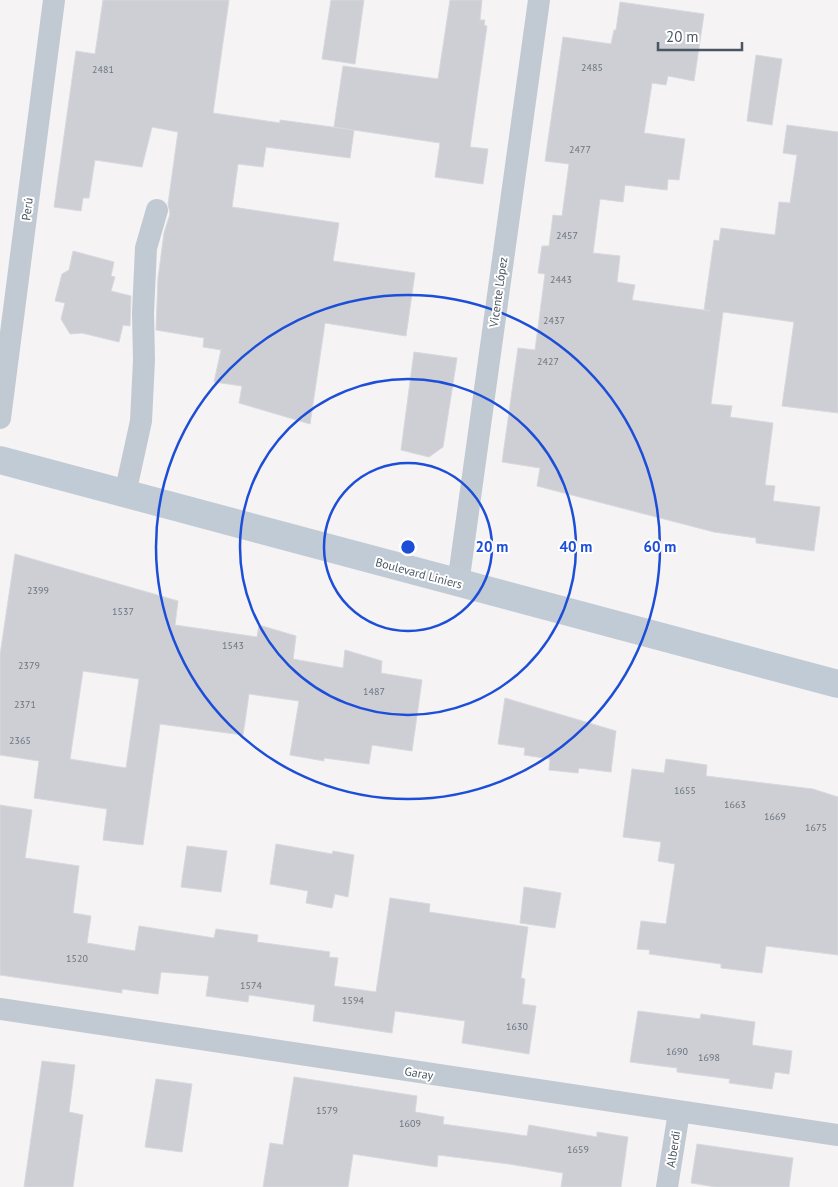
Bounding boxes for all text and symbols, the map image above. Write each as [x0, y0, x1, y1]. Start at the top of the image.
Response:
scale bar [658, 20, 742, 52]
text: 20 m [666, 27, 699, 46]
house number: 2485 [581, 61, 603, 74]
house number: 2481 [92, 63, 114, 76]
house number: 2477 [569, 143, 591, 156]
street label: Perú [18, 197, 36, 221]
house number: 2457 [556, 229, 578, 242]
street label: Vicente López [486, 256, 510, 329]
house number: 2443 [550, 273, 572, 286]
house number: 2437 [543, 314, 565, 327]
house number: 2427 [537, 355, 559, 368]
text: 20 m [476, 537, 508, 556]
text: 40 m [560, 537, 592, 556]
text: 60 m [644, 537, 676, 556]
centre of rings [399, 538, 417, 556]
street label: Boulevard Liniers [374, 554, 464, 592]
house number: 2399 [27, 584, 49, 597]
house number: 1537 [112, 605, 134, 618]
house number: 1543 [222, 639, 244, 652]
house number: 2379 [18, 659, 40, 672]
house number: 1487 [363, 685, 385, 698]
house number: 2371 [14, 698, 36, 711]
house number: 2365 [9, 734, 31, 747]
house number: 1655 [674, 784, 696, 797]
house number: 1663 [724, 798, 746, 811]
house number: 1669 [764, 810, 786, 823]
house number: 1675 [805, 821, 827, 834]
house number: 1520 [66, 952, 88, 965]
house number: 1574 [240, 979, 262, 992]
house number: 1594 [342, 994, 364, 1007]
house number: 1630 [506, 1020, 528, 1033]
house number: 1690 [666, 1045, 688, 1058]
house number: 1698 [698, 1051, 720, 1064]
street label: Garay [404, 1063, 435, 1083]
house number: 1579 [316, 1104, 338, 1117]
house number: 1609 [399, 1117, 421, 1130]
street label: Alberdi [663, 1130, 683, 1168]
house number: 1659 [567, 1143, 589, 1156]

